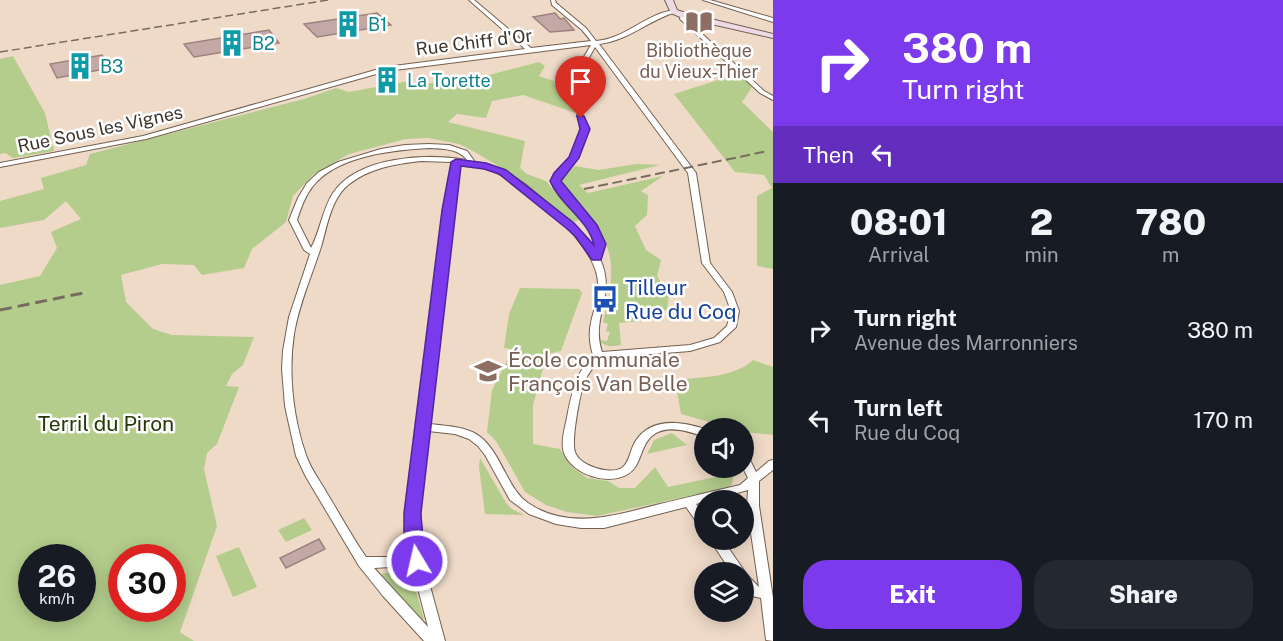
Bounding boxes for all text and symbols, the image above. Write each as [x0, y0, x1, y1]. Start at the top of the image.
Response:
library icon: Bibliothèque du Vieux-Thier [684, 7, 714, 37]
building icon: B1 [333, 9, 363, 39]
place label: B1 [368, 14, 387, 35]
text: 380 m [902, 23, 1032, 72]
street label: Rue Chiff d'Or [415, 24, 533, 60]
icon: right [803, 24, 881, 102]
building icon: B2 [217, 28, 247, 58]
place label: B2 [252, 33, 275, 54]
place label: Bibliothèque du Vieux-Thier [640, 40, 758, 82]
building icon: B3 [65, 51, 95, 81]
place label: B3 [100, 56, 123, 77]
pin [555, 56, 606, 118]
building icon: La Torette [372, 65, 402, 95]
icon: arrive [564, 65, 597, 98]
place label: La Torette [407, 70, 491, 91]
text: Turn right [902, 73, 1025, 105]
street label: Rue Sous les Vignes [15, 101, 185, 157]
icon: left [866, 138, 899, 171]
text: Then [803, 142, 854, 168]
text: 08:01 [850, 201, 948, 243]
text: 2 [1030, 201, 1053, 243]
text: 780 [1135, 201, 1206, 243]
text: Arrival [868, 243, 930, 267]
text: min [1025, 243, 1059, 267]
text: m [1162, 243, 1179, 267]
place label: Tilleur Rue du Coq [625, 275, 736, 324]
bus stop icon: Tilleur Rue du Coq [590, 284, 620, 314]
text: Turn right [854, 305, 957, 331]
icon: right [803, 314, 836, 347]
text: 380 m [1187, 317, 1253, 343]
text: Avenue des Marronniers [854, 331, 1078, 355]
place label: École communale François Van Belle [508, 347, 688, 396]
school or university icon: École communale François Van Belle [473, 356, 503, 386]
text: Turn left [854, 395, 943, 421]
icon: left [803, 404, 836, 437]
text: 170 m [1193, 407, 1253, 433]
park label: Terril du Piron [38, 411, 174, 436]
map controls [694, 418, 754, 622]
button: sound [694, 418, 754, 478]
text: Rue du Coq [854, 421, 960, 445]
button: search [694, 490, 754, 550]
position arrow [385, 529, 449, 593]
speed limit sign: 30 [108, 544, 186, 622]
text: 26 [38, 558, 76, 594]
button: Exit [803, 560, 1022, 629]
button: Share [1034, 560, 1253, 629]
button: layers [694, 562, 754, 622]
text: km/h [39, 590, 75, 607]

